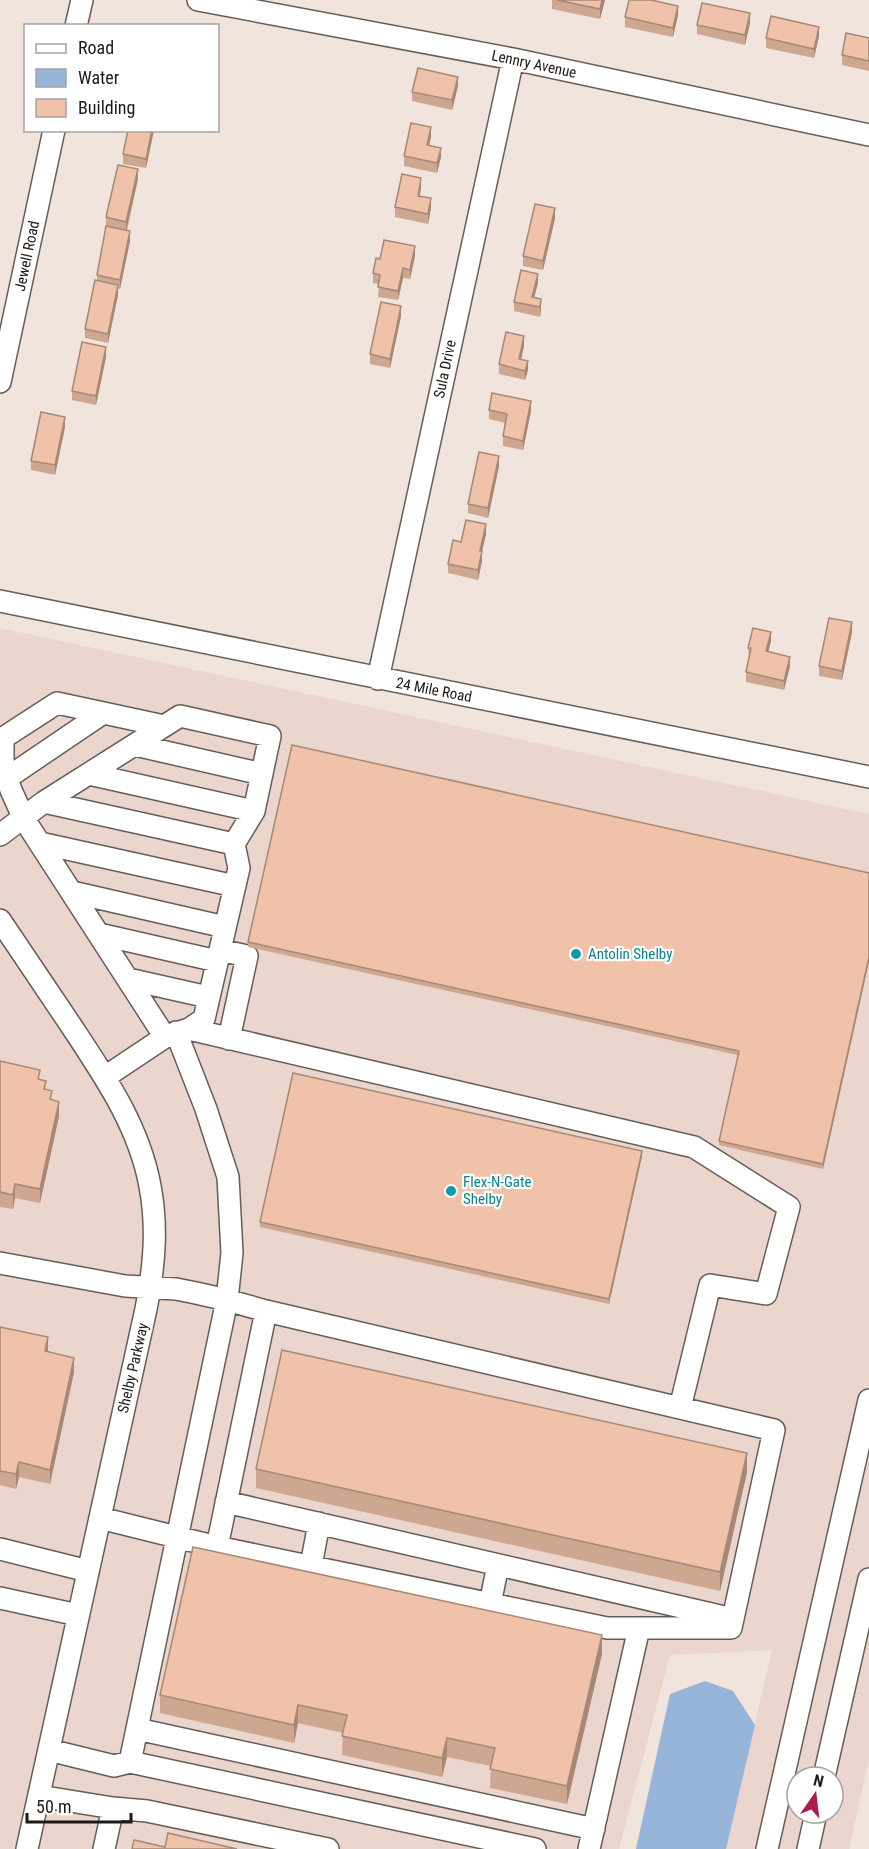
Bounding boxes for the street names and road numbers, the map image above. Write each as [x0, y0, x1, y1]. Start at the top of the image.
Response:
street label: Lennry Avenue [490, 46, 578, 82]
street label: Jewell Road [11, 219, 43, 293]
street label: Sula Drive [430, 338, 460, 400]
street label: 24 Mile Road [394, 674, 474, 706]
street label: Shelby Parkway [114, 1321, 152, 1415]

